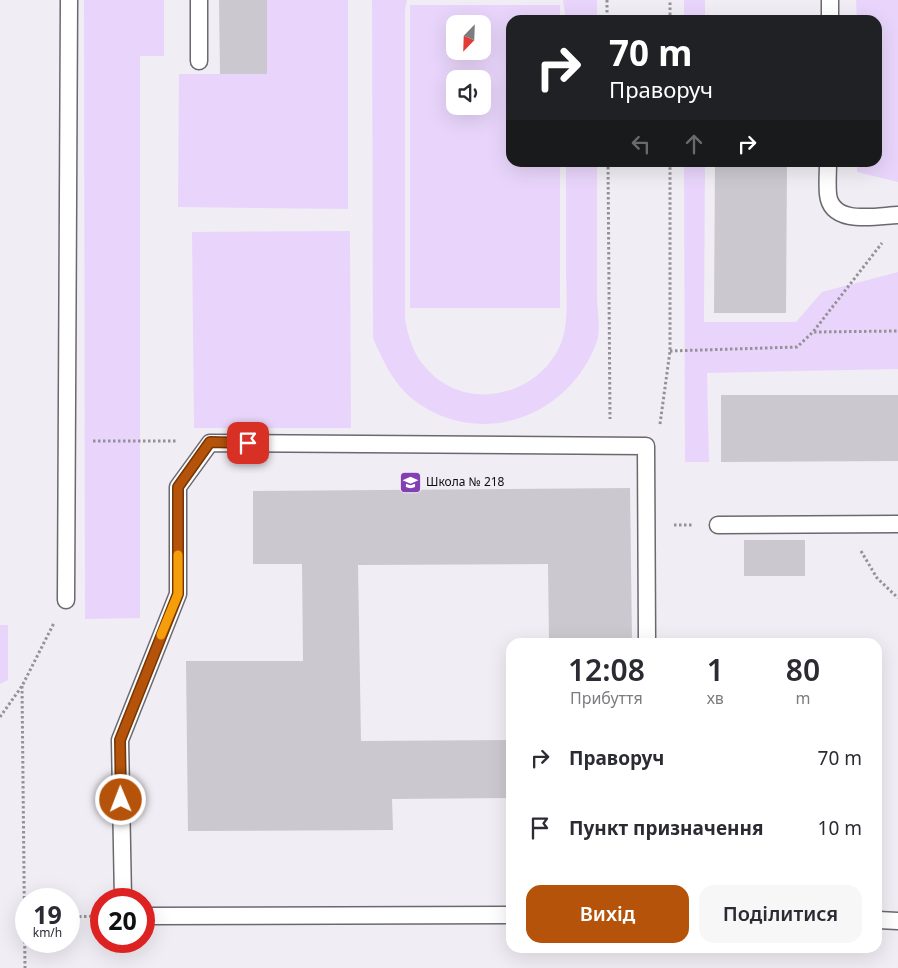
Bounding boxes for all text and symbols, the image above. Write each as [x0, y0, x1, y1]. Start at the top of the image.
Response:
north arrow [446, 15, 491, 60]
map controls [446, 15, 491, 115]
text: 70 m [609, 29, 692, 76]
icon: right [526, 35, 591, 100]
button: sound [446, 70, 491, 115]
text: Праворуч [609, 74, 713, 104]
icon: left [627, 130, 655, 158]
icon: ahead [680, 130, 708, 158]
icon: right [733, 130, 761, 158]
pin [227, 422, 269, 464]
icon: arrive [234, 429, 262, 457]
school or university icon: Школа № 218 [398, 470, 422, 494]
place label: Школа № 218 [426, 473, 505, 490]
text: 12:08 [568, 649, 645, 690]
text: 1 [707, 649, 724, 690]
text: 80 [786, 649, 820, 690]
text: Прибуття [570, 687, 643, 709]
text: хв [707, 687, 724, 709]
text: m [795, 687, 810, 709]
icon: right [526, 744, 554, 772]
text: Праворуч [569, 745, 664, 771]
text: 70 m [818, 745, 862, 771]
position arrow [94, 773, 146, 825]
icon: arrive [526, 814, 554, 842]
text: Пункт призначення [569, 815, 763, 841]
text: 10 m [818, 815, 862, 841]
button: Вихід [526, 885, 689, 943]
button: Поділитися [699, 885, 862, 943]
speed limit sign: 20 [90, 888, 155, 953]
text: 19 [33, 897, 62, 931]
text: km/h [33, 924, 62, 941]

